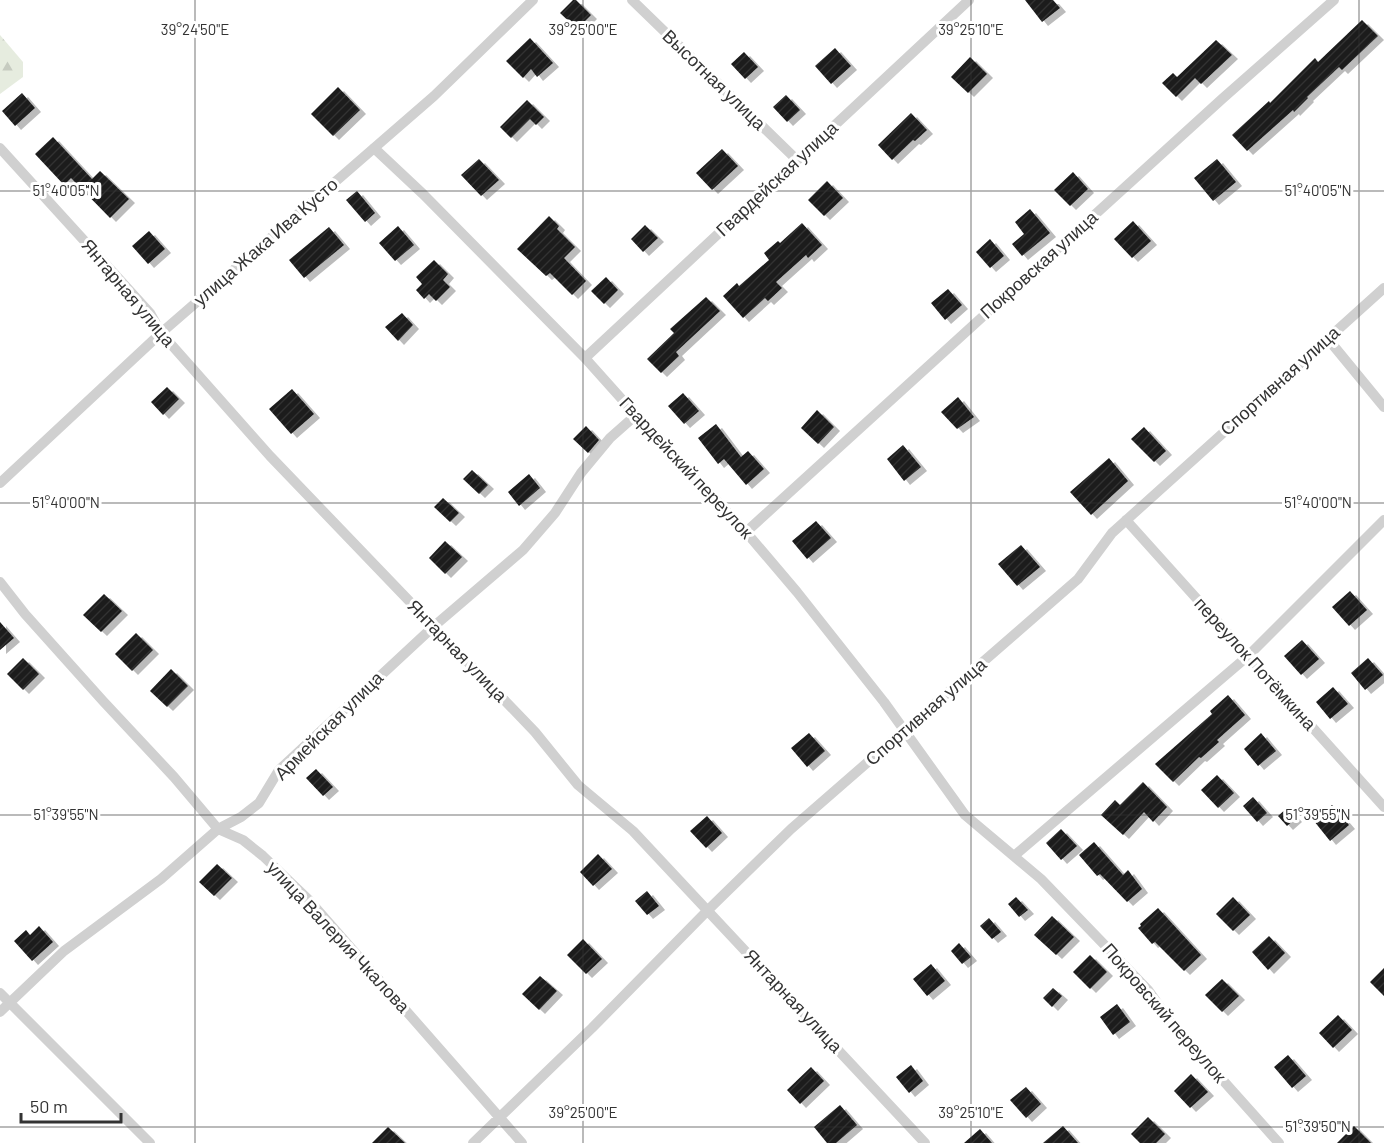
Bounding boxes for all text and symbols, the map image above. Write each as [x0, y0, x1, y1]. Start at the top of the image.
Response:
text: 39°24'50"E [161, 20, 229, 38]
text: 39°25'00"E [549, 20, 617, 38]
text: 39°25'10"E [938, 20, 1004, 38]
street label: Высотная улица [659, 25, 772, 135]
street label: Гвардейская улица [711, 116, 842, 240]
street label: улица Жака Ива Кусто [189, 173, 342, 310]
text: 51°40'05"N [32, 181, 100, 199]
text: 51°40'05"N [1284, 181, 1352, 199]
street label: Покровская улица [975, 205, 1102, 323]
street label: Янтарная улица [77, 234, 181, 351]
street label: Спортивная улица [1215, 320, 1344, 440]
street label: Гвардейский переулок [615, 392, 758, 543]
text: 51°40'00"N [32, 493, 100, 511]
text: 51°40'00"N [1284, 493, 1352, 511]
street label: переулок Потёмкина [1190, 592, 1322, 735]
street label: Янтарная улица [403, 595, 513, 707]
street label: Спортивная улица [860, 652, 991, 770]
street label: Армейская улица [269, 666, 388, 784]
text: 51°39'55"N [33, 805, 99, 823]
text: 51°39'55"N [1285, 805, 1351, 823]
street label: улица Валерия Чкалова [263, 856, 415, 1017]
street label: Покровский переулок [1098, 938, 1231, 1087]
street label: Янтарная улица [740, 944, 848, 1057]
scale bar [21, 1086, 122, 1124]
text: 50 m [30, 1095, 68, 1117]
text: 39°25'00"E [549, 1103, 617, 1121]
text: 39°25'10"E [938, 1103, 1004, 1121]
text: 51°39'50"N [1285, 1117, 1351, 1135]

